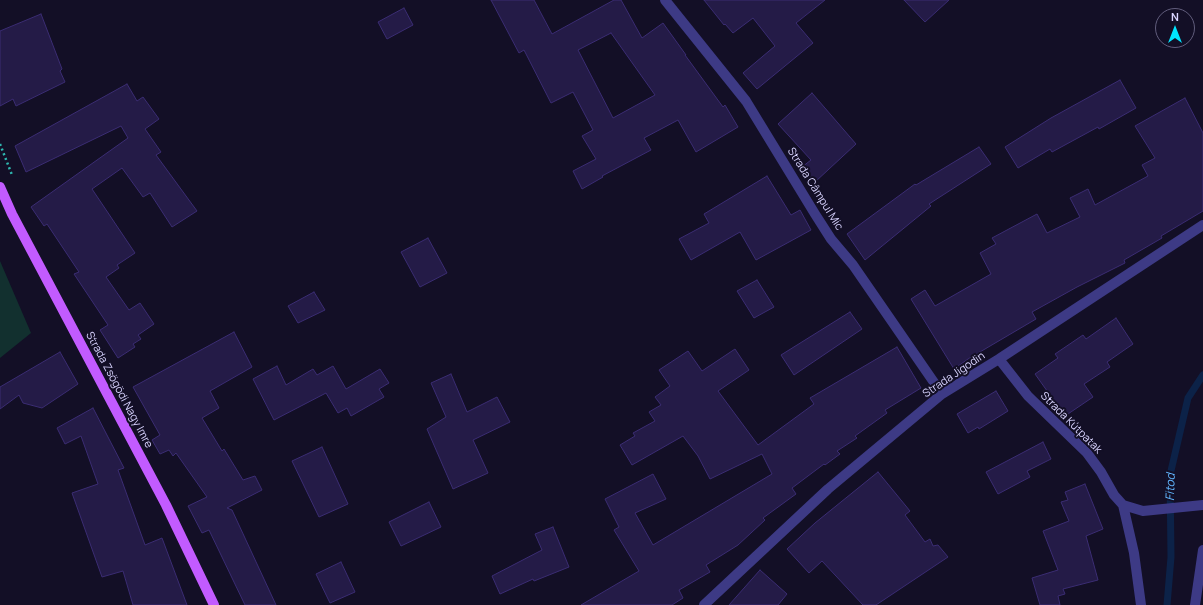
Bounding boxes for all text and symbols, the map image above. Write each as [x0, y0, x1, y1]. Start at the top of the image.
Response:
north arrow [1155, 8, 1195, 48]
text: N [1171, 9, 1179, 24]
street label: Strada Câmpul Mic [784, 145, 846, 233]
street label: Strada Zsögödi Nagy Imre [83, 330, 155, 450]
street label: Strada Jigodin [920, 349, 988, 401]
street label: Strada Kútpatak [1038, 390, 1104, 456]
water label: Fitod [1163, 473, 1179, 501]

